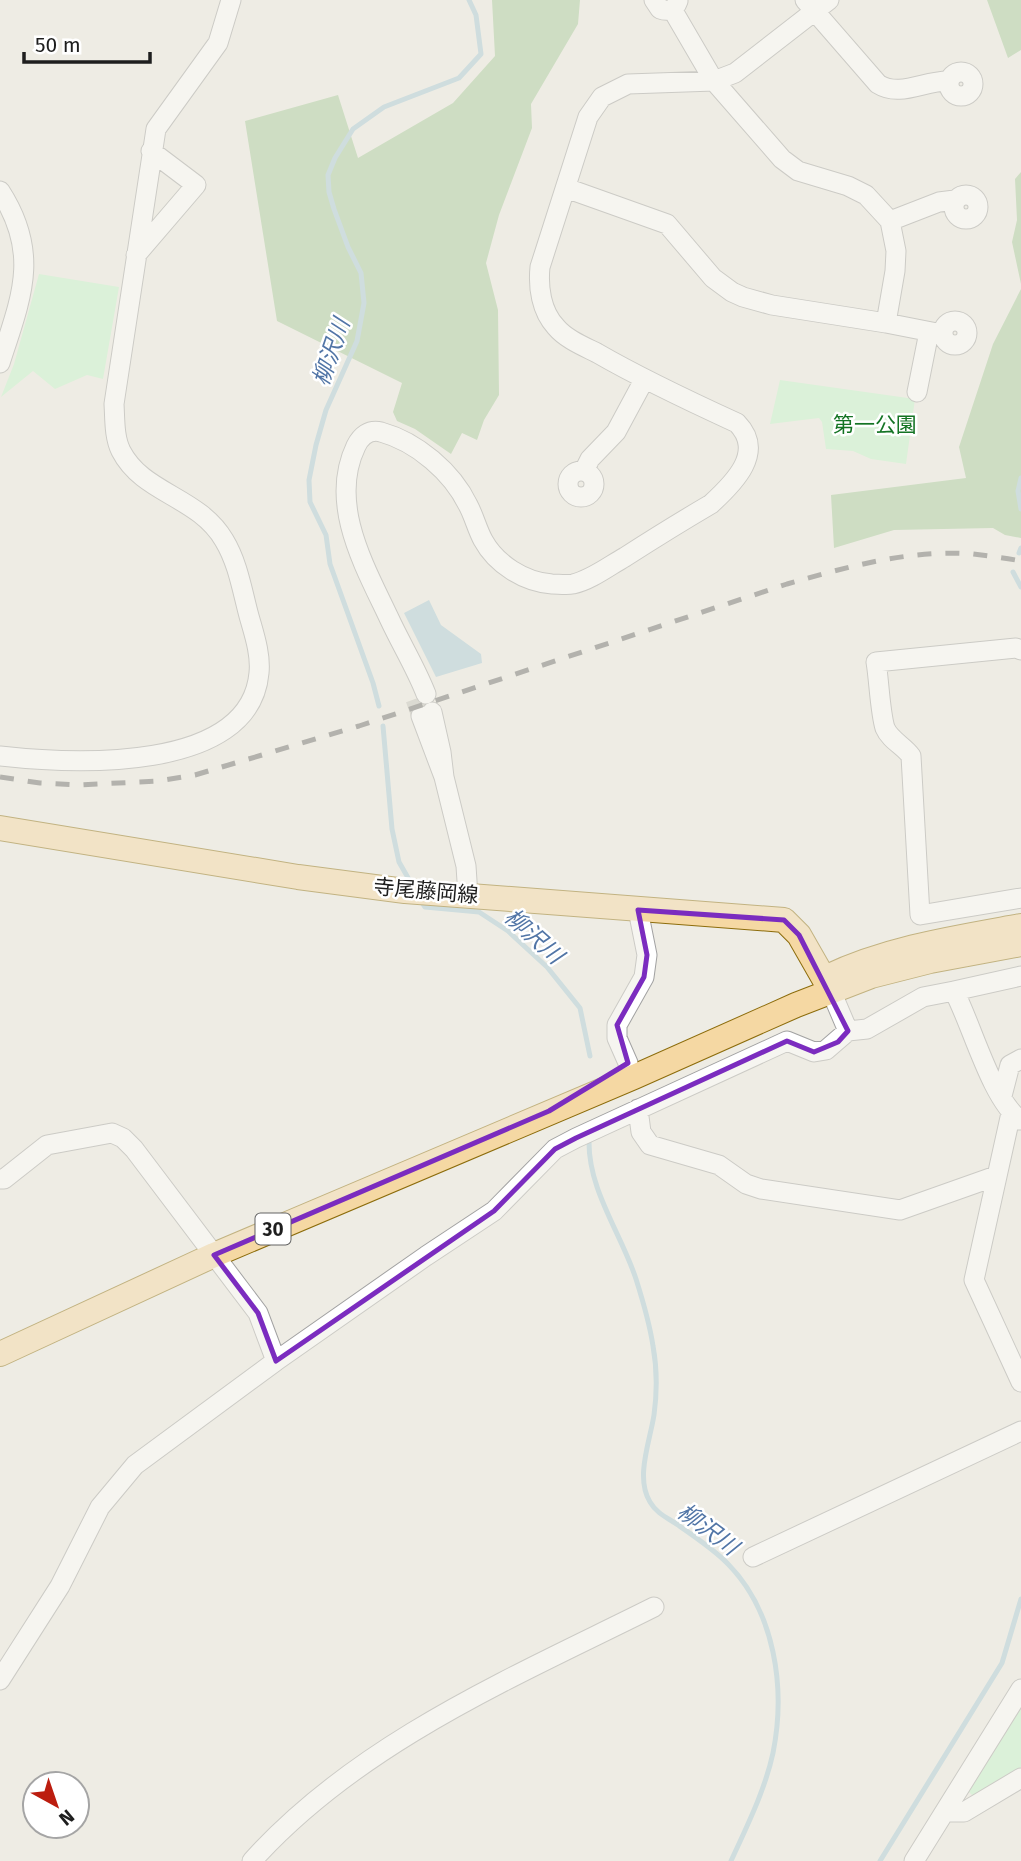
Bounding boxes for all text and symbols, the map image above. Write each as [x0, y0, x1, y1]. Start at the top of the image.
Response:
scale bar [24, 21, 150, 65]
text: 50 m [35, 32, 81, 58]
water label: 柳沢川 [307, 312, 356, 389]
park label: 第一公園 [833, 412, 917, 438]
street label: 寺尾藤岡線 [373, 873, 479, 909]
water label: 柳沢川 [499, 903, 571, 971]
road number: 30 [256, 1214, 290, 1245]
water label: 柳沢川 [672, 1497, 746, 1563]
north arrow [21, 1770, 91, 1840]
text: N [54, 1805, 79, 1831]

